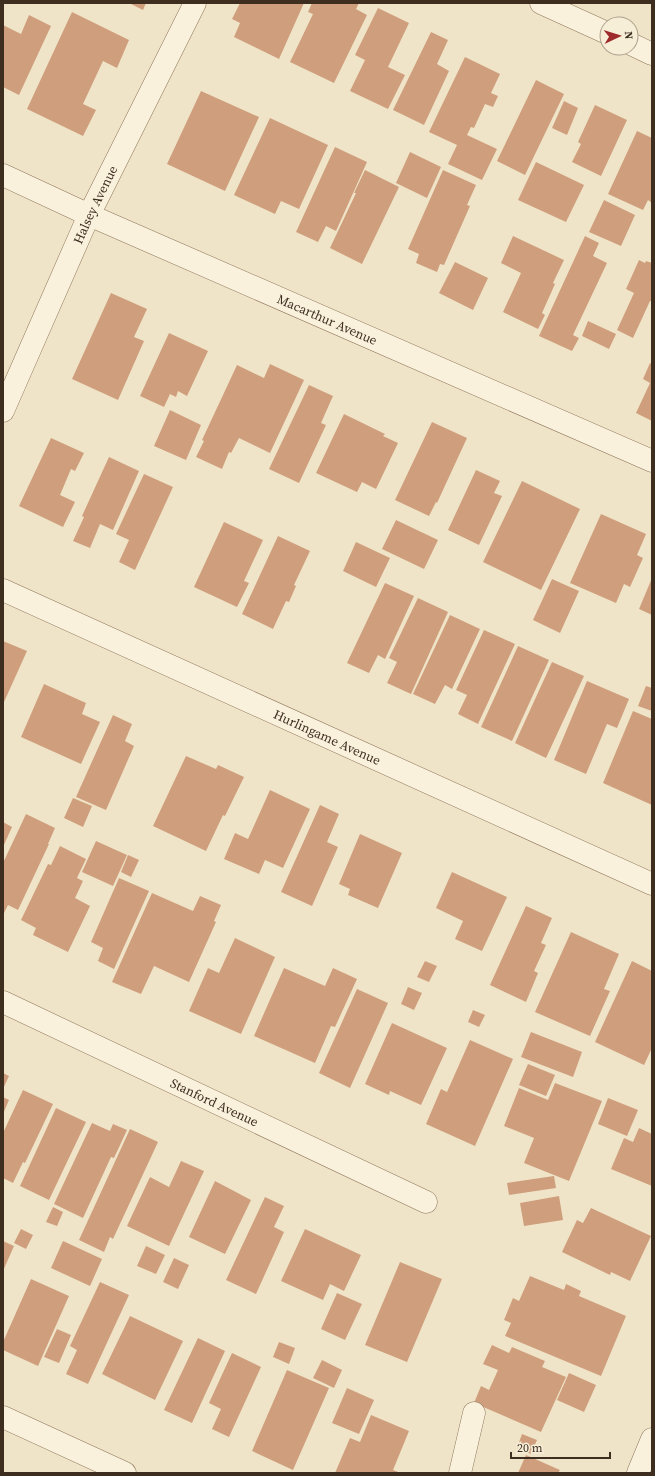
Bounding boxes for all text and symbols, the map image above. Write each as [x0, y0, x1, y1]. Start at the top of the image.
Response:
north arrow [599, 16, 639, 56]
text: N [621, 31, 636, 40]
street label: Halsey Avenue [69, 162, 122, 247]
street label: Macarthur Avenue [274, 290, 380, 349]
street label: Hurlingame Avenue [271, 706, 384, 769]
street label: Stanford Avenue [168, 1074, 261, 1131]
scale bar [511, 1434, 610, 1460]
text: 20 m [517, 1440, 543, 1456]

